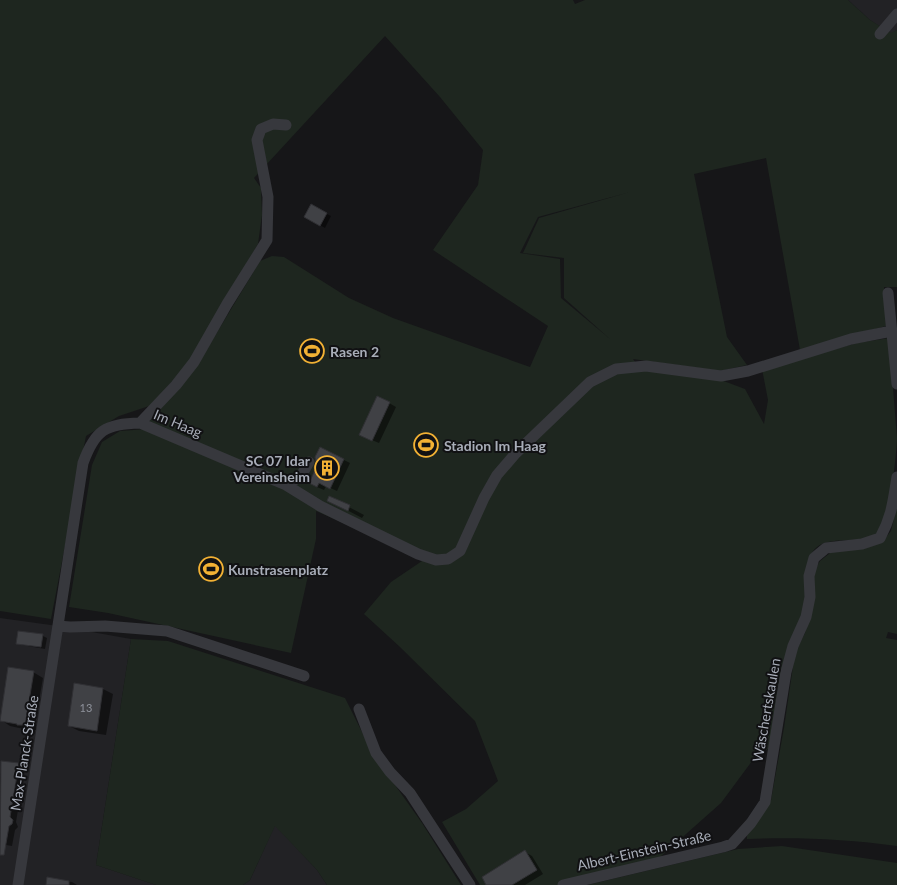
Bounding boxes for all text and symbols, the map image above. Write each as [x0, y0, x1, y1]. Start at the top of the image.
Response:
sports icon: Rasen 2 [299, 338, 325, 364]
place label: Rasen 2 [330, 343, 379, 360]
street label: Im Haag [151, 405, 205, 441]
sports icon: Stadion Im Haag [413, 432, 439, 458]
place label: Stadion Im Haag [444, 437, 547, 454]
place label: SC 07 Idar Vereinsheim [232, 452, 311, 485]
building icon: SC 07 Idar Vereinsheim [314, 455, 340, 481]
sports icon: Kunstrasenplatz [198, 556, 224, 582]
place label: Kunstrasenplatz [228, 561, 329, 578]
street label: Wäschertskaulen [748, 657, 784, 763]
street label: Max-Planck-Straße [6, 694, 42, 812]
house number: 13 [80, 701, 92, 714]
street label: Albert-Einstein-Straße [575, 826, 713, 874]

